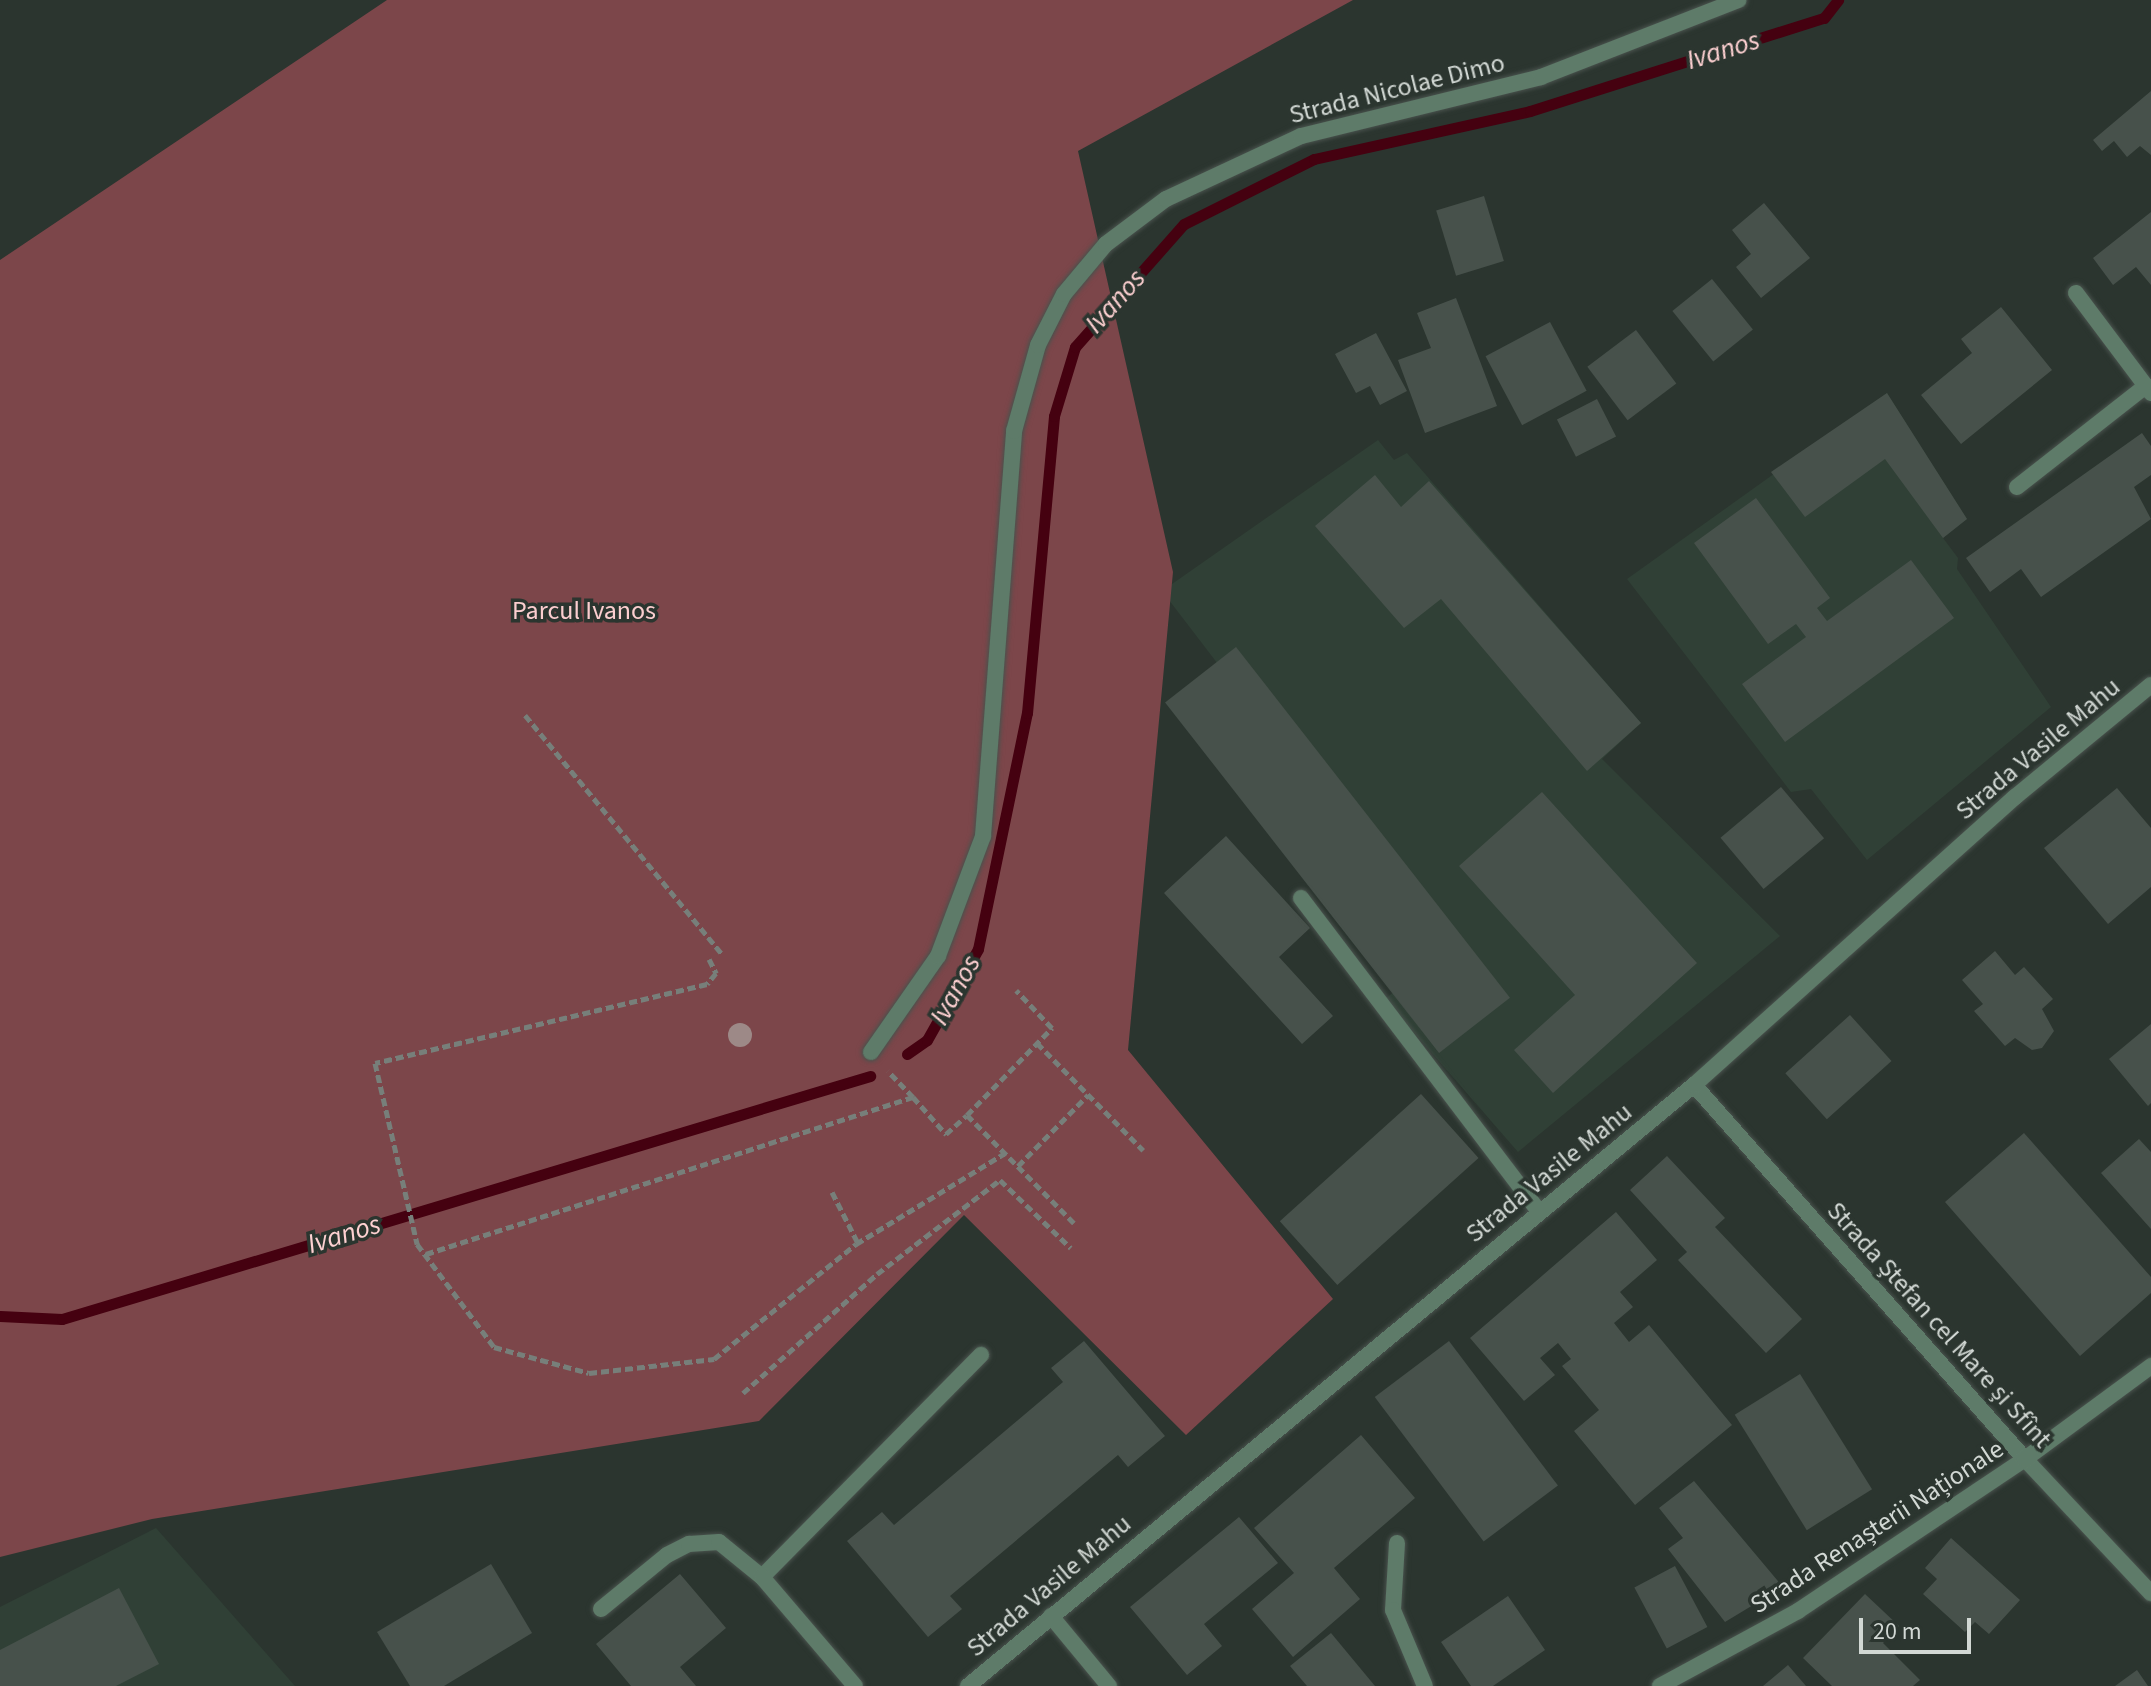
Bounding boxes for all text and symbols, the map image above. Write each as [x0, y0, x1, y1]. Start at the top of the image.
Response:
water label: Ivanos [1682, 23, 1764, 77]
street label: Strada Nicolae Dimo [1286, 47, 1508, 131]
water label: Ivanos [1078, 262, 1152, 340]
park label: Parcul Ivanos [512, 595, 656, 627]
street label: Strada Vasile Mahu [1950, 671, 2126, 827]
water label: Ivanos [922, 949, 988, 1031]
street label: Strada Vasile Mahu [1460, 1097, 1638, 1249]
street label: Strada Ștefan cel Mare și Sfînt [1820, 1196, 2058, 1454]
water label: Ivanos [303, 1207, 385, 1261]
street label: Strada Renașterii Naționale [1745, 1433, 2009, 1621]
street label: Strada Vasile Mahu [961, 1508, 1137, 1664]
scale bar [1863, 1602, 1975, 1652]
text: 20 m [1873, 1614, 1922, 1649]

